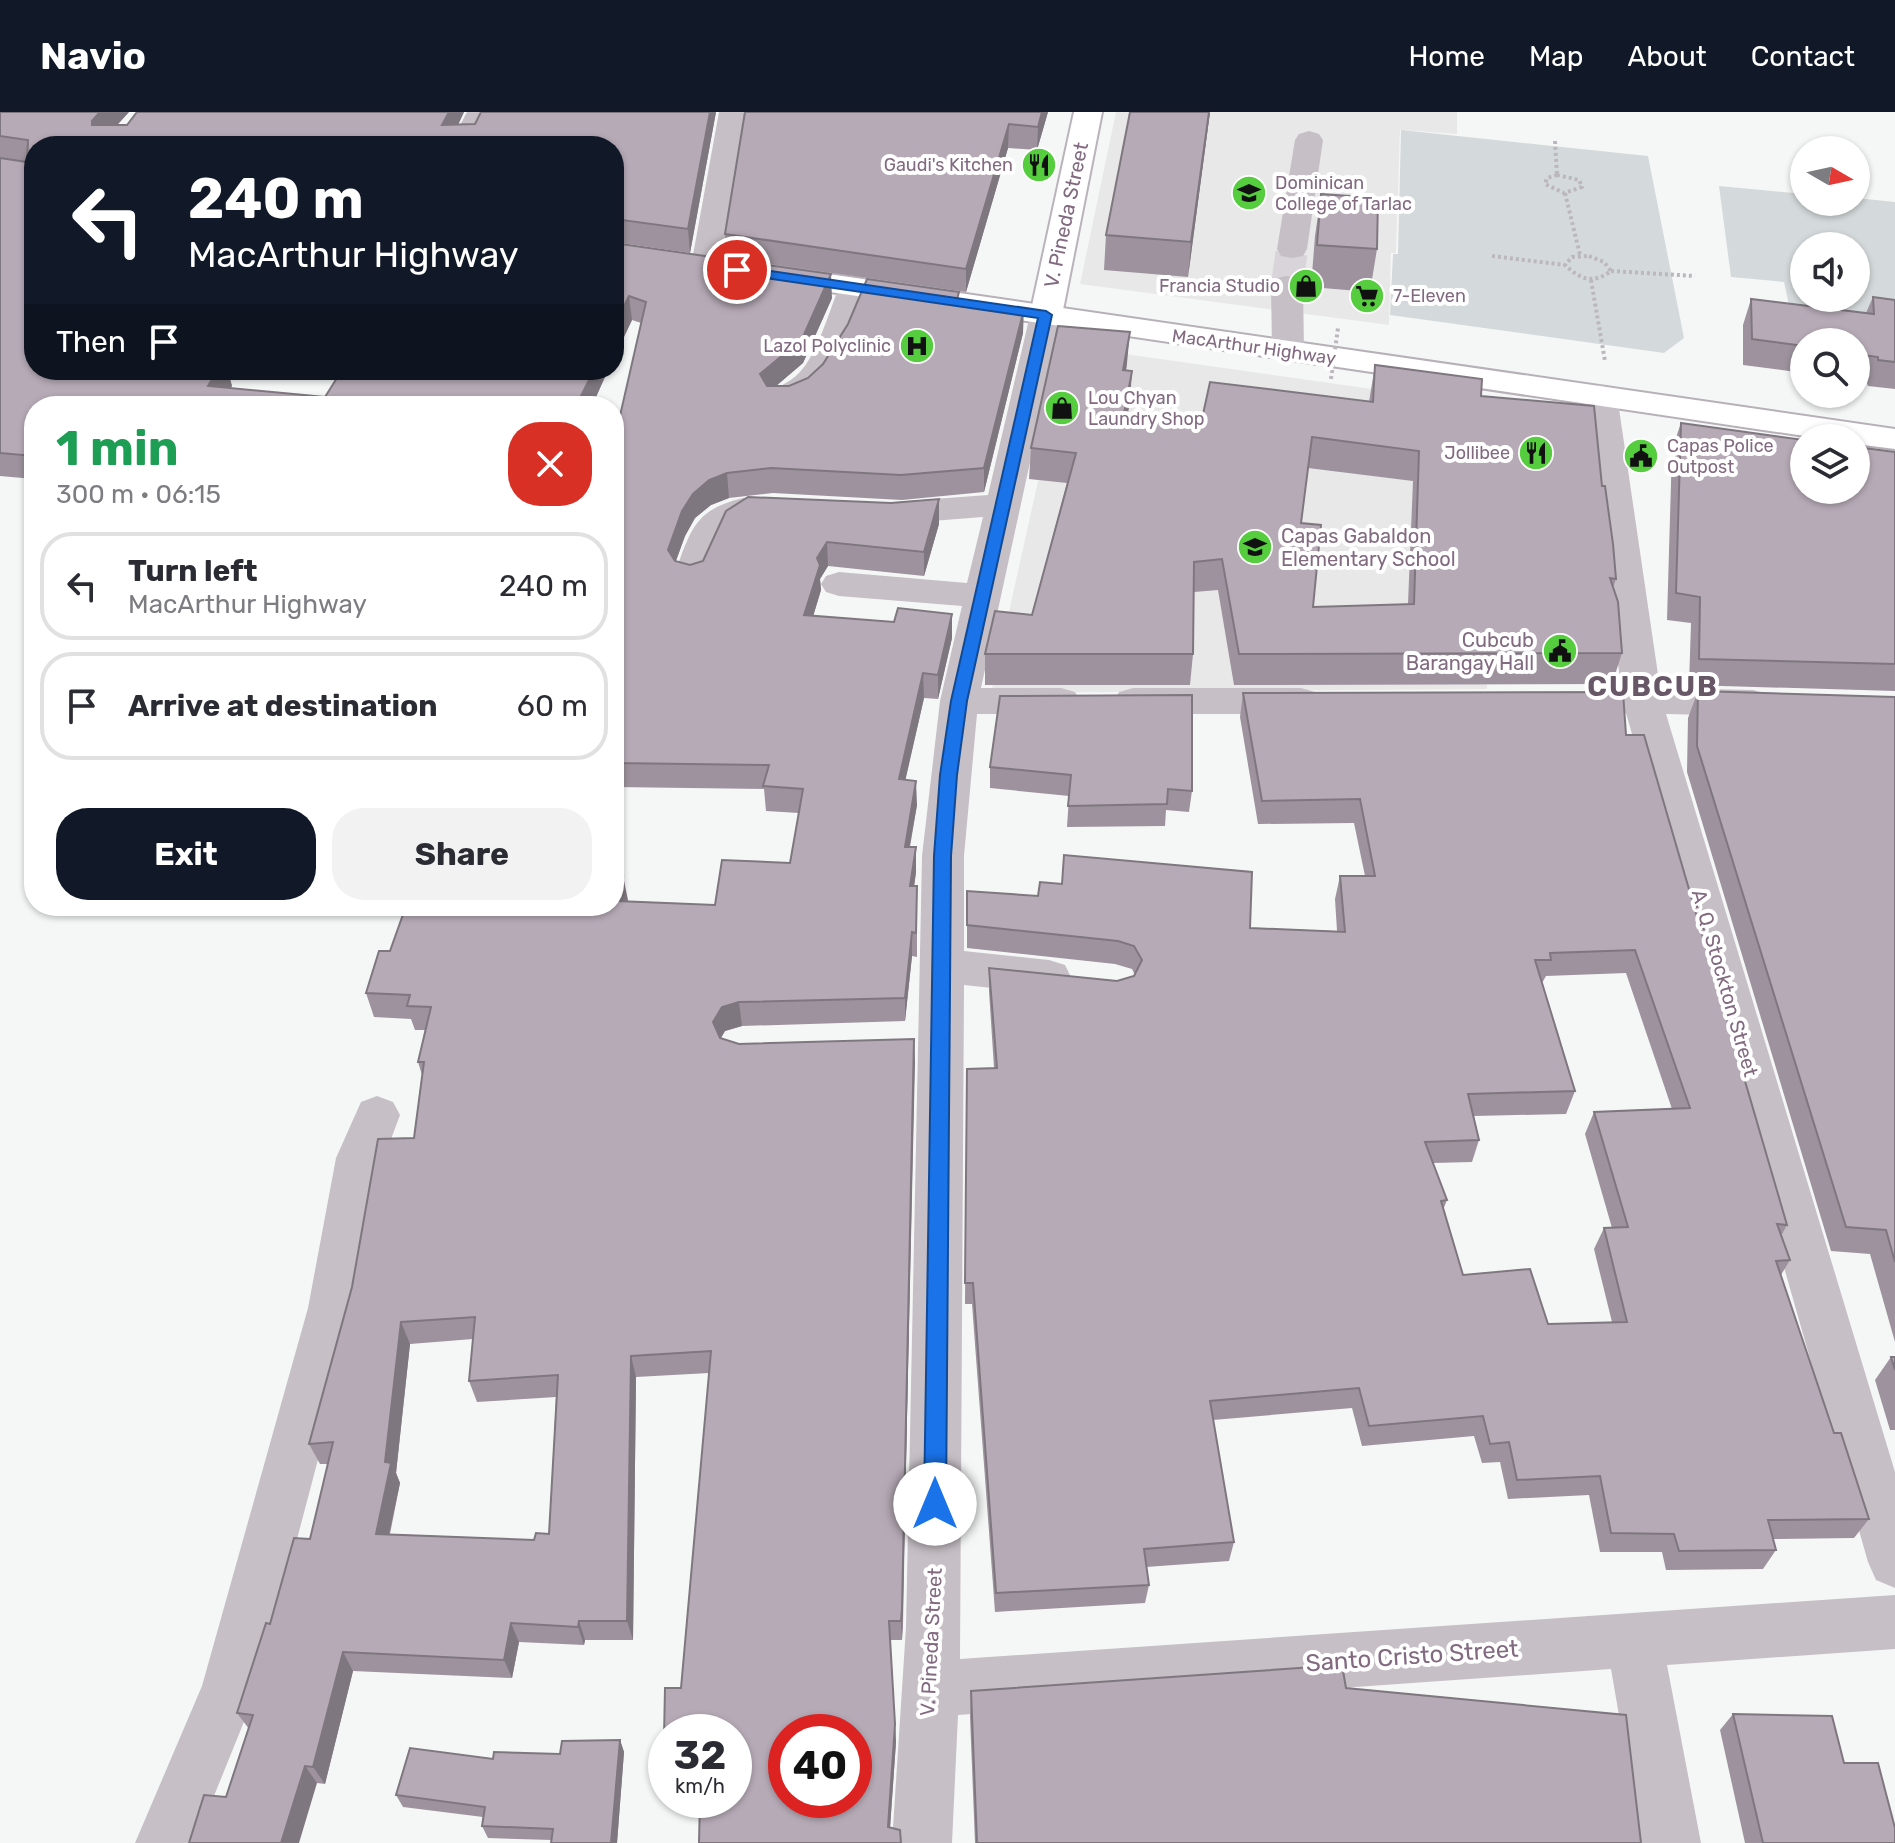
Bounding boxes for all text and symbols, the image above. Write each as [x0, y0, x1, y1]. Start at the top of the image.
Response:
text: Navio [40, 33, 146, 79]
text: Home [1408, 40, 1485, 73]
text: Map [1529, 40, 1583, 73]
text: About [1627, 40, 1707, 73]
text: Contact [1751, 40, 1855, 73]
north arrow [1790, 136, 1870, 216]
map controls [1790, 136, 1870, 504]
street label: V. Pineda Street [1039, 140, 1093, 290]
restaurant icon: Gaudi's Kitchen [1020, 146, 1058, 184]
place label: Gaudi's Kitchen [884, 154, 1013, 176]
text: 240 m [188, 166, 364, 232]
icon: left [56, 168, 160, 272]
place label: Dominican College of Tarlac [1275, 172, 1412, 215]
school or university icon: Dominican College of Tarlac [1230, 174, 1268, 212]
button: sound [1790, 232, 1870, 312]
text: MacArthur Highway [188, 233, 519, 276]
pin [703, 236, 771, 304]
icon: arrive [715, 248, 759, 292]
shop icon: Francia Studio [1287, 267, 1325, 305]
place label: Francia Studio [1159, 275, 1280, 297]
supermarket icon: 7-Eleven [1348, 277, 1386, 315]
place label: 7-Eleven [1393, 285, 1466, 307]
icon: arrive [142, 320, 186, 364]
text: Then [56, 324, 126, 360]
street label: MacArthur Highway [1171, 325, 1337, 369]
hospital icon: Lazol Polyclinic [898, 327, 936, 365]
button: search [1790, 328, 1870, 408]
place label: Lazol Polyclinic [763, 335, 891, 357]
place label: Lou Chyan Laundry Shop [1088, 387, 1204, 430]
shop icon: Lou Chyan Laundry Shop [1043, 389, 1081, 427]
text: 1 min [56, 420, 179, 477]
button: close [508, 422, 592, 506]
button: layers [1790, 424, 1870, 504]
restaurant icon: Jollibee [1517, 434, 1555, 472]
place label: Capas Police Outpost [1667, 435, 1774, 478]
public building icon: Capas Police Outpost [1622, 437, 1660, 475]
place label: Jollibee [1444, 442, 1510, 464]
text: 300 m · 06:15 [56, 479, 221, 510]
place label: Capas Gabaldon Elementary School [1281, 524, 1456, 571]
school or university icon: Capas Gabaldon Elementary School [1236, 528, 1274, 566]
text: Turn left [128, 553, 258, 589]
icon: left [60, 564, 104, 608]
text: 240 m [499, 568, 588, 604]
text: MacArthur Highway [128, 589, 367, 620]
place label: Cubcub Barangay Hall [1406, 628, 1534, 675]
public building icon: Cubcub Barangay Hall [1541, 632, 1579, 670]
district label: CUBCUB [1587, 670, 1719, 703]
icon: arrive [60, 684, 104, 728]
text: Arrive at destination [128, 688, 438, 724]
text: 60 m [517, 688, 588, 724]
button: Exit [56, 808, 316, 900]
button: Share [332, 808, 592, 900]
street label: A. Q. Stockton Street [1687, 887, 1763, 1080]
position arrow [893, 1462, 977, 1546]
street label: V. Pineda Street [915, 1567, 947, 1717]
street label: Santo Cristo Street [1305, 1635, 1519, 1677]
speed limit sign: 40 [768, 1714, 872, 1818]
text: 32 [674, 1732, 726, 1779]
text: km/h [675, 1774, 725, 1798]

